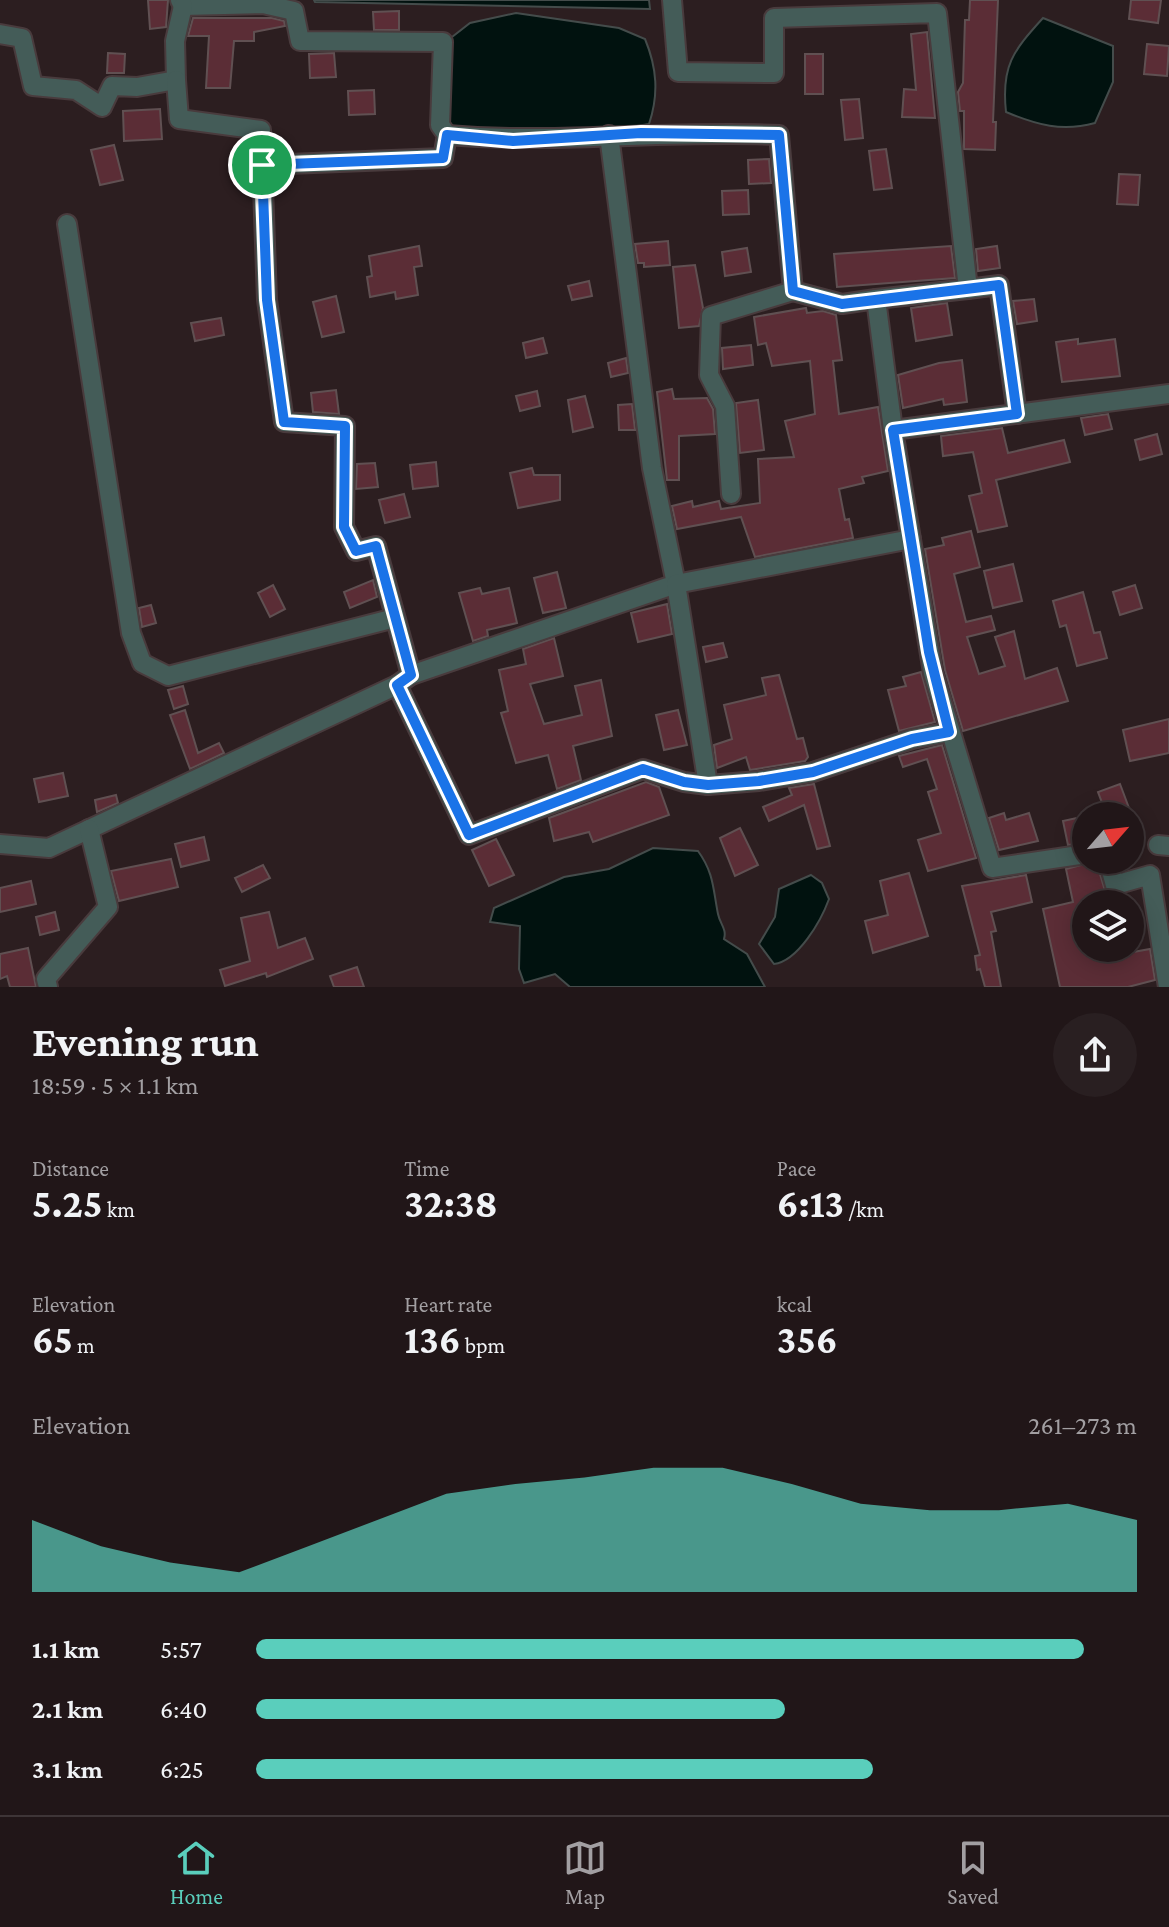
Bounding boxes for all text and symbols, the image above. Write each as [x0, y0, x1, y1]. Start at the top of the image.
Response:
pin [228, 131, 296, 199]
icon: arrive [240, 143, 284, 187]
north arrow [1072, 802, 1144, 874]
map controls [1072, 802, 1144, 962]
button: layers [1072, 890, 1144, 962]
button: share [1053, 1013, 1137, 1097]
text: Evening run [32, 1017, 259, 1065]
text: 18:59 · 5 × 1.1 km [32, 1071, 199, 1100]
text: Distance [32, 1156, 109, 1181]
text: Time [404, 1156, 449, 1181]
text: Pace [777, 1156, 816, 1181]
text: 5.25 [32, 1181, 103, 1226]
text: 32:38 [404, 1181, 498, 1226]
text: 6:13 [777, 1181, 844, 1226]
text: km [103, 1197, 135, 1222]
text: /km [844, 1197, 884, 1222]
text: Elevation [32, 1292, 115, 1317]
text: Heart rate [404, 1292, 492, 1317]
text: kcal [777, 1292, 812, 1317]
text: 65 [32, 1317, 73, 1362]
text: 136 [404, 1317, 461, 1362]
text: 356 [777, 1317, 838, 1362]
text: m [73, 1333, 95, 1358]
text: bpm [461, 1333, 505, 1358]
text: Elevation [32, 1411, 130, 1440]
text: 261–273 m [1028, 1411, 1137, 1440]
text: 1.1 km [32, 1635, 100, 1664]
text: 5:57 [160, 1635, 202, 1664]
text: 2.1 km [32, 1695, 103, 1724]
text: 6:40 [160, 1695, 207, 1724]
text: 3.1 km [32, 1755, 103, 1784]
text: 6:25 [160, 1755, 204, 1784]
tab: Home [170, 1836, 223, 1909]
tab: Map [563, 1836, 607, 1909]
tab: Saved [947, 1836, 999, 1909]

